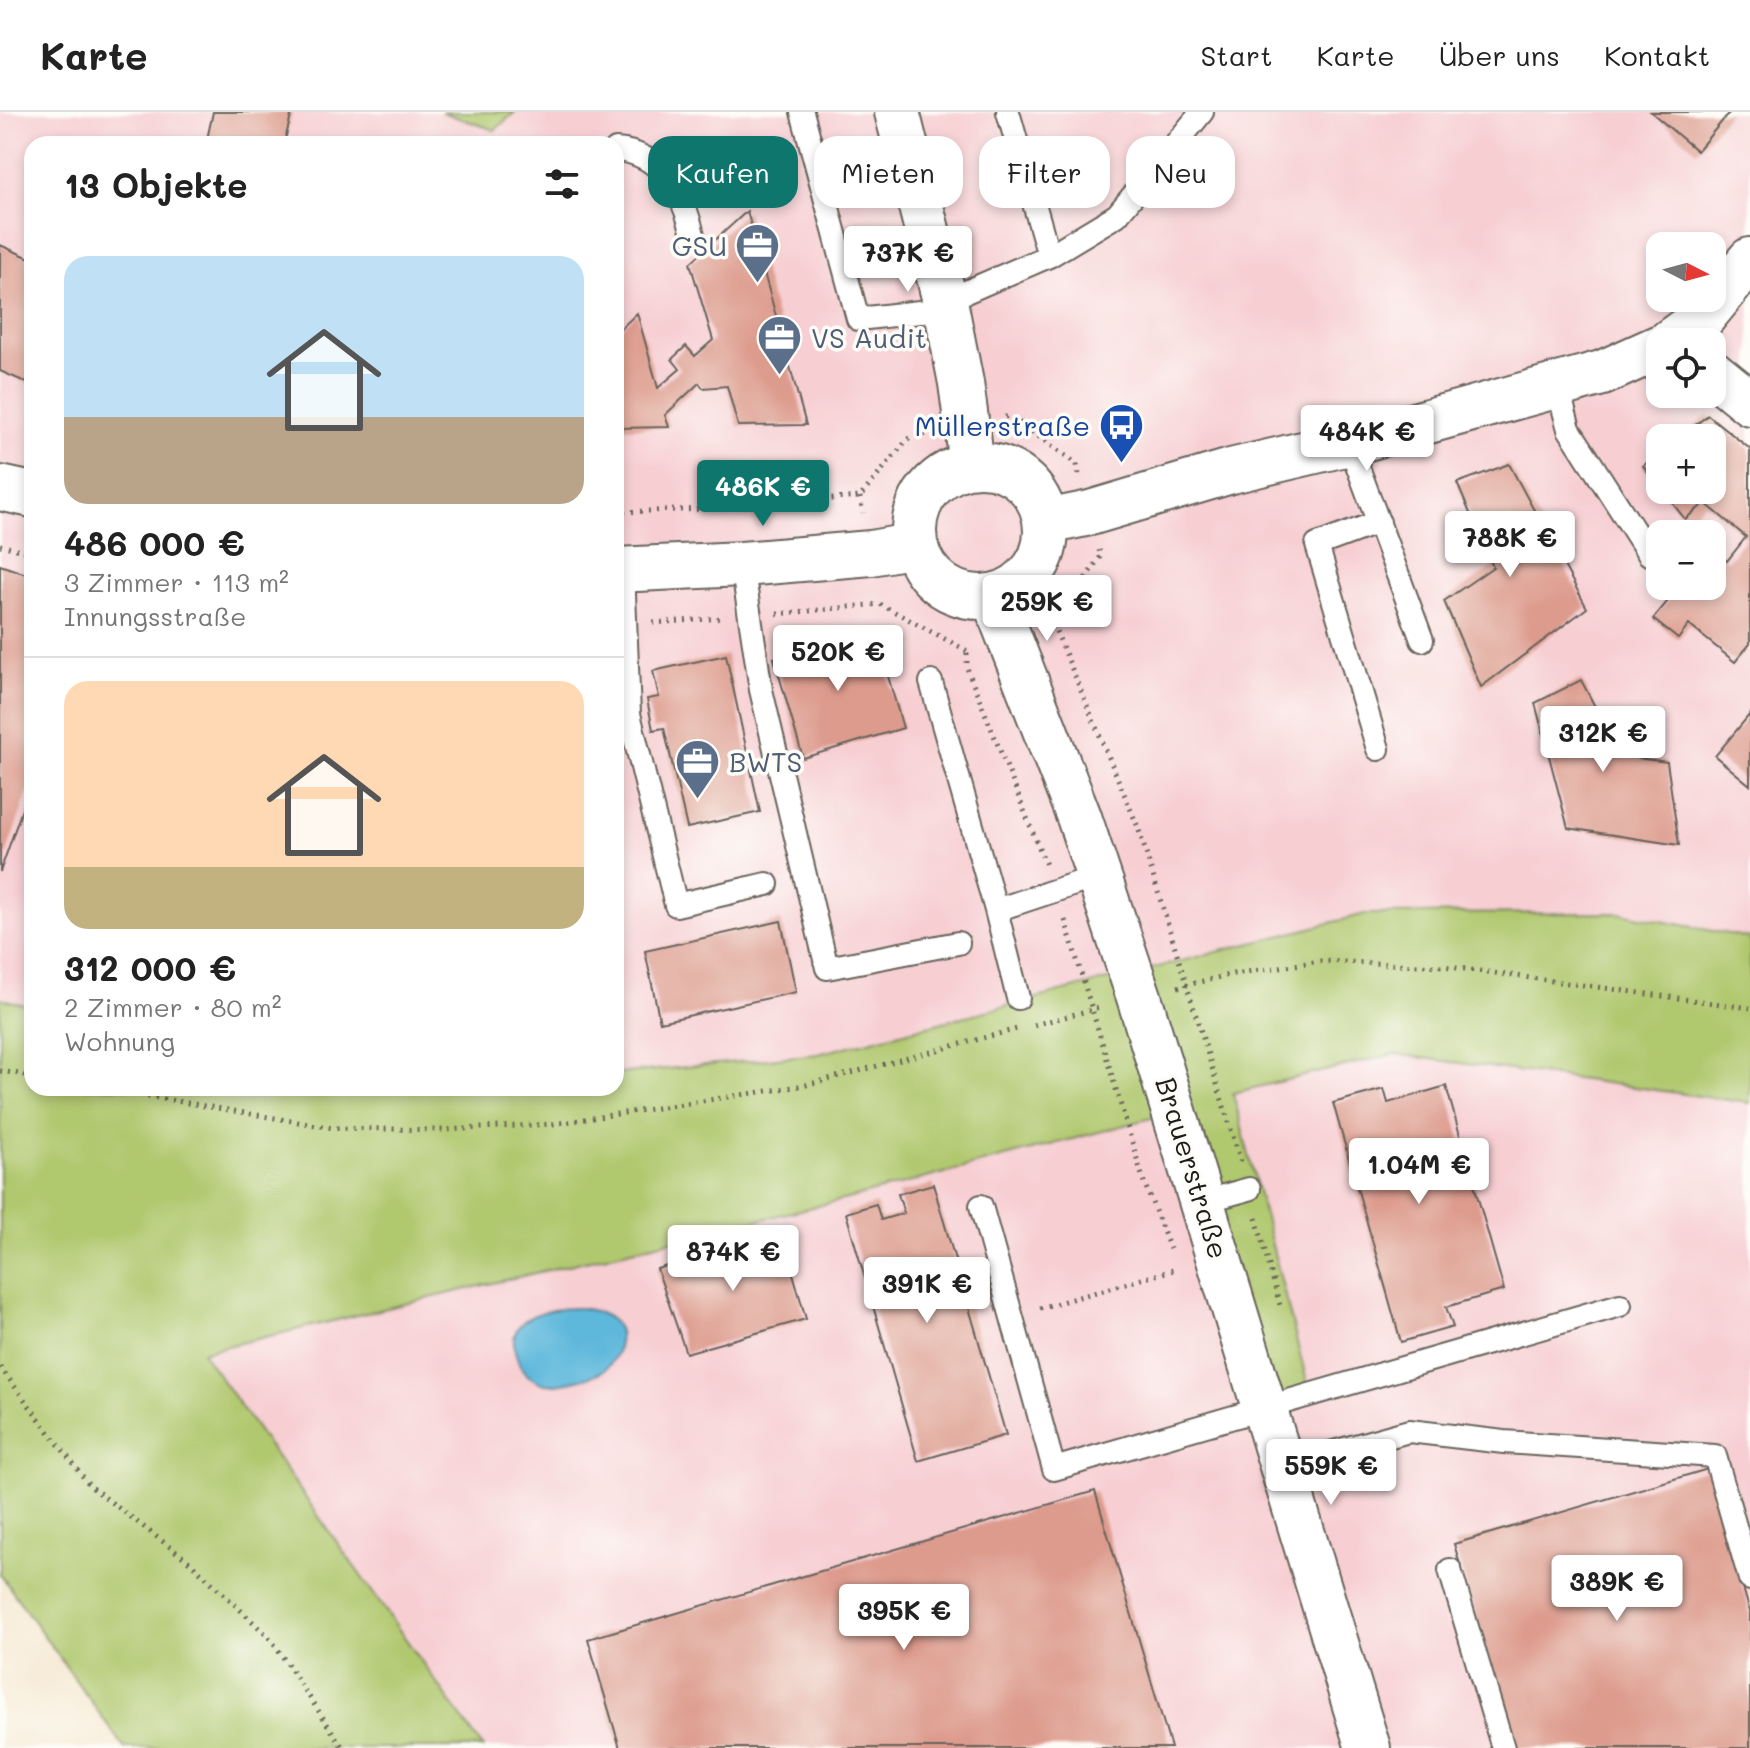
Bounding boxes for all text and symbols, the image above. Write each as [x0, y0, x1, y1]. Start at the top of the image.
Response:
text: Karte [40, 30, 148, 80]
text: Start [1201, 37, 1272, 73]
text: Karte [1316, 37, 1395, 73]
text: Über uns [1439, 37, 1560, 73]
text: Kontakt [1604, 37, 1710, 73]
chip: Kaufen [648, 136, 798, 208]
chip: Mieten [814, 136, 963, 208]
chip: Filter [979, 136, 1110, 208]
chip: Neu [1126, 136, 1235, 208]
text: 13 Objekte [64, 162, 248, 207]
icon: filters [540, 162, 584, 206]
office icon: GSU [734, 222, 782, 285]
pin: 737K € [843, 226, 973, 294]
place label: GSU [672, 227, 727, 263]
north arrow [1646, 232, 1726, 312]
map controls [1646, 232, 1726, 600]
text: 737K € [862, 235, 954, 269]
icon: home [252, 308, 396, 452]
office icon: VS Audit [756, 314, 804, 377]
place label: VS Audit [811, 319, 927, 355]
button: locate [1646, 328, 1726, 408]
bus stop icon: Müllerstraße [1097, 402, 1145, 465]
pin: 484K € [1302, 405, 1432, 473]
place label: Müllerstraße [914, 407, 1090, 443]
text: 484K € [1319, 414, 1415, 448]
button: + [1646, 424, 1726, 504]
pin: 486K € [698, 460, 828, 528]
text: 486K € [715, 469, 811, 503]
pin: 788K € [1445, 511, 1575, 579]
text: 486 000 € [64, 520, 245, 565]
text: 788K € [1463, 520, 1557, 554]
button: − [1646, 520, 1726, 600]
text: 3 Zimmer · 113 m² [64, 565, 289, 599]
pin: 259K € [982, 575, 1112, 643]
text: 259K € [1001, 584, 1093, 618]
text: Innungsstraße [64, 599, 246, 633]
pin: 520K € [773, 625, 903, 693]
text: 520K € [791, 634, 885, 668]
pin: 312K € [1538, 706, 1668, 774]
text: 312K € [1558, 715, 1648, 749]
icon: home [252, 733, 396, 877]
office icon: BWTS [674, 738, 722, 801]
place label: BWTS [729, 743, 802, 779]
text: 312 000 € [64, 945, 236, 990]
text: 2 Zimmer · 80 m² [64, 990, 281, 1024]
text: Wohnung [64, 1024, 175, 1058]
street label: Brauerstraße [1148, 1072, 1238, 1263]
pin: 1.04M € [1345, 1138, 1493, 1206]
text: 1.04M € [1367, 1147, 1471, 1181]
pin: 874K € [668, 1225, 798, 1293]
text: 874K € [686, 1234, 780, 1268]
pin: 391K € [862, 1257, 992, 1325]
text: 391K € [882, 1266, 972, 1300]
pin: 559K € [1266, 1439, 1396, 1507]
text: 559K € [1284, 1448, 1378, 1482]
pin: 389K € [1552, 1555, 1682, 1623]
text: 389K € [1570, 1564, 1664, 1598]
pin: 395K € [839, 1584, 969, 1652]
text: 395K € [857, 1593, 951, 1627]

